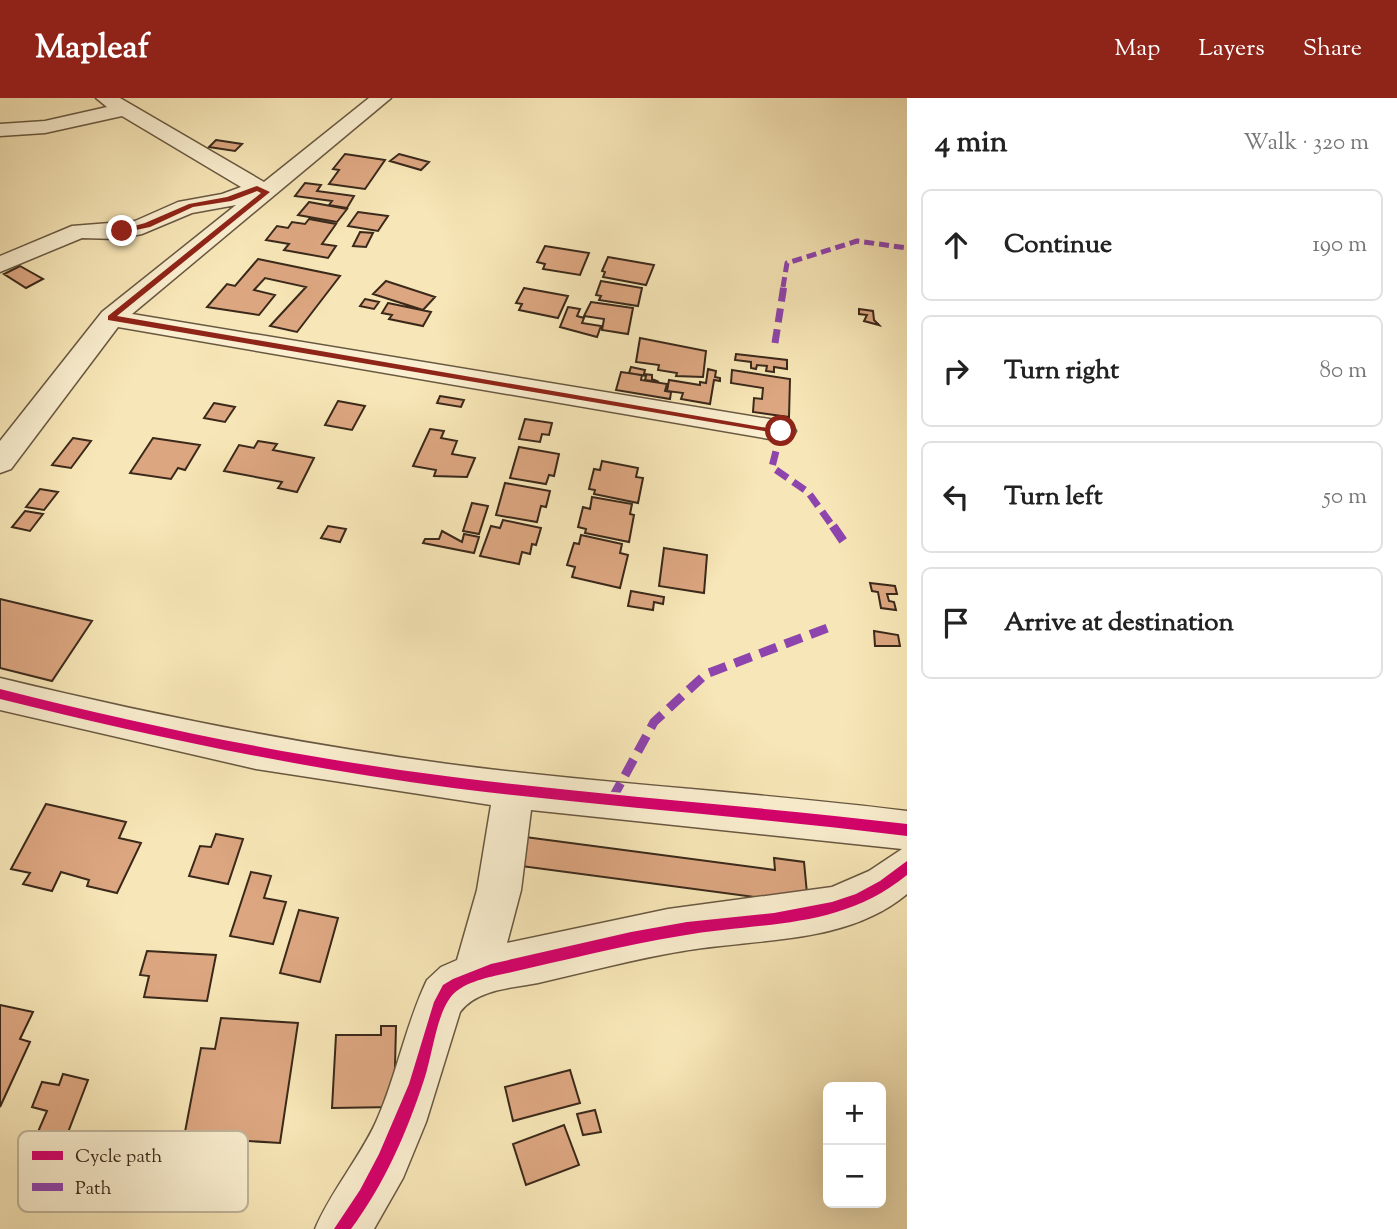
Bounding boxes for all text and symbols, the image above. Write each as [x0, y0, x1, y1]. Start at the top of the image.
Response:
text: Mapleaf [35, 25, 149, 73]
text: Map [1114, 32, 1160, 66]
text: Layers [1198, 32, 1265, 66]
text: Share [1303, 32, 1362, 66]
text: 4 min [935, 122, 1008, 165]
text: Walk · 320 m [1243, 127, 1369, 160]
route end [106, 215, 137, 246]
icon: ahead [937, 226, 975, 264]
text: Continue [1004, 227, 1112, 264]
text: 190 m [1312, 229, 1367, 262]
icon: right [937, 352, 975, 390]
text: Turn right [1004, 353, 1119, 390]
text: 80 m [1319, 355, 1367, 388]
route start [765, 415, 796, 446]
icon: left [937, 478, 975, 516]
text: Turn left [1004, 479, 1103, 516]
text: 50 m [1323, 481, 1367, 514]
icon: arrive [937, 604, 975, 642]
text: Arrive at destination [1004, 605, 1234, 642]
map controls [823, 1082, 886, 1208]
button: + [823, 1082, 886, 1145]
legend [18, 1131, 248, 1212]
text: Cycle path [75, 1144, 162, 1171]
button: − [823, 1145, 886, 1208]
text: Path [75, 1176, 112, 1203]

